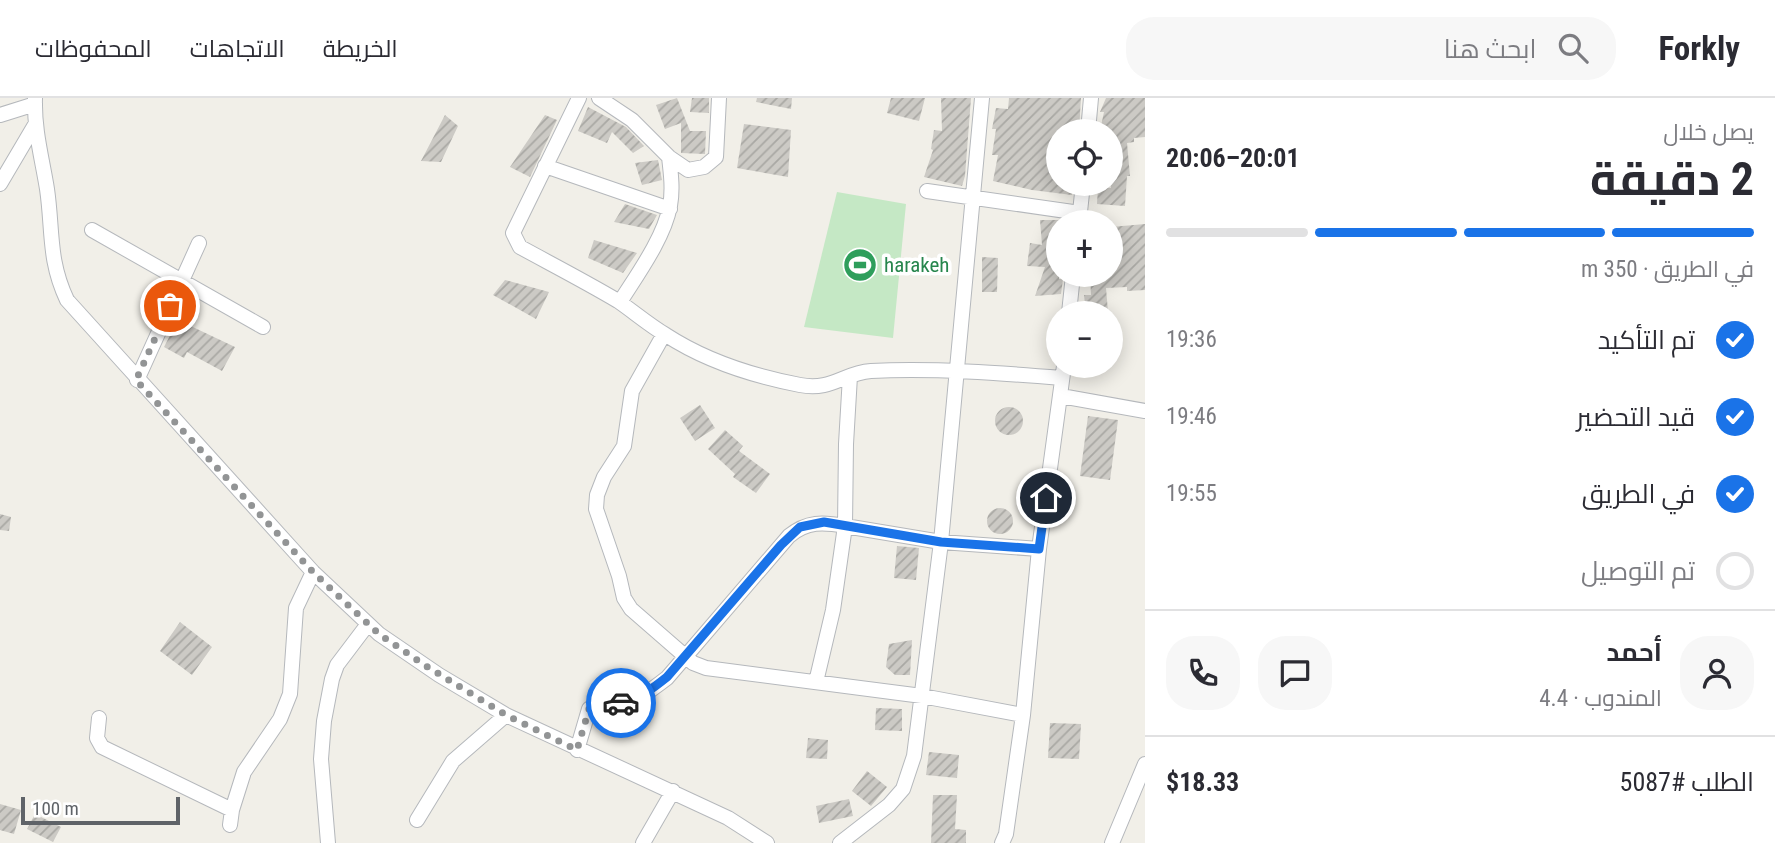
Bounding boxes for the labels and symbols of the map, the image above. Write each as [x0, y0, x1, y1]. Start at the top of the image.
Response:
sports icon: harakeh [841, 246, 879, 284]
place label: harakeh [884, 253, 950, 277]
pin [140, 276, 200, 336]
pin [1016, 468, 1076, 528]
courier [586, 668, 656, 738]
scale bar [21, 794, 180, 826]

